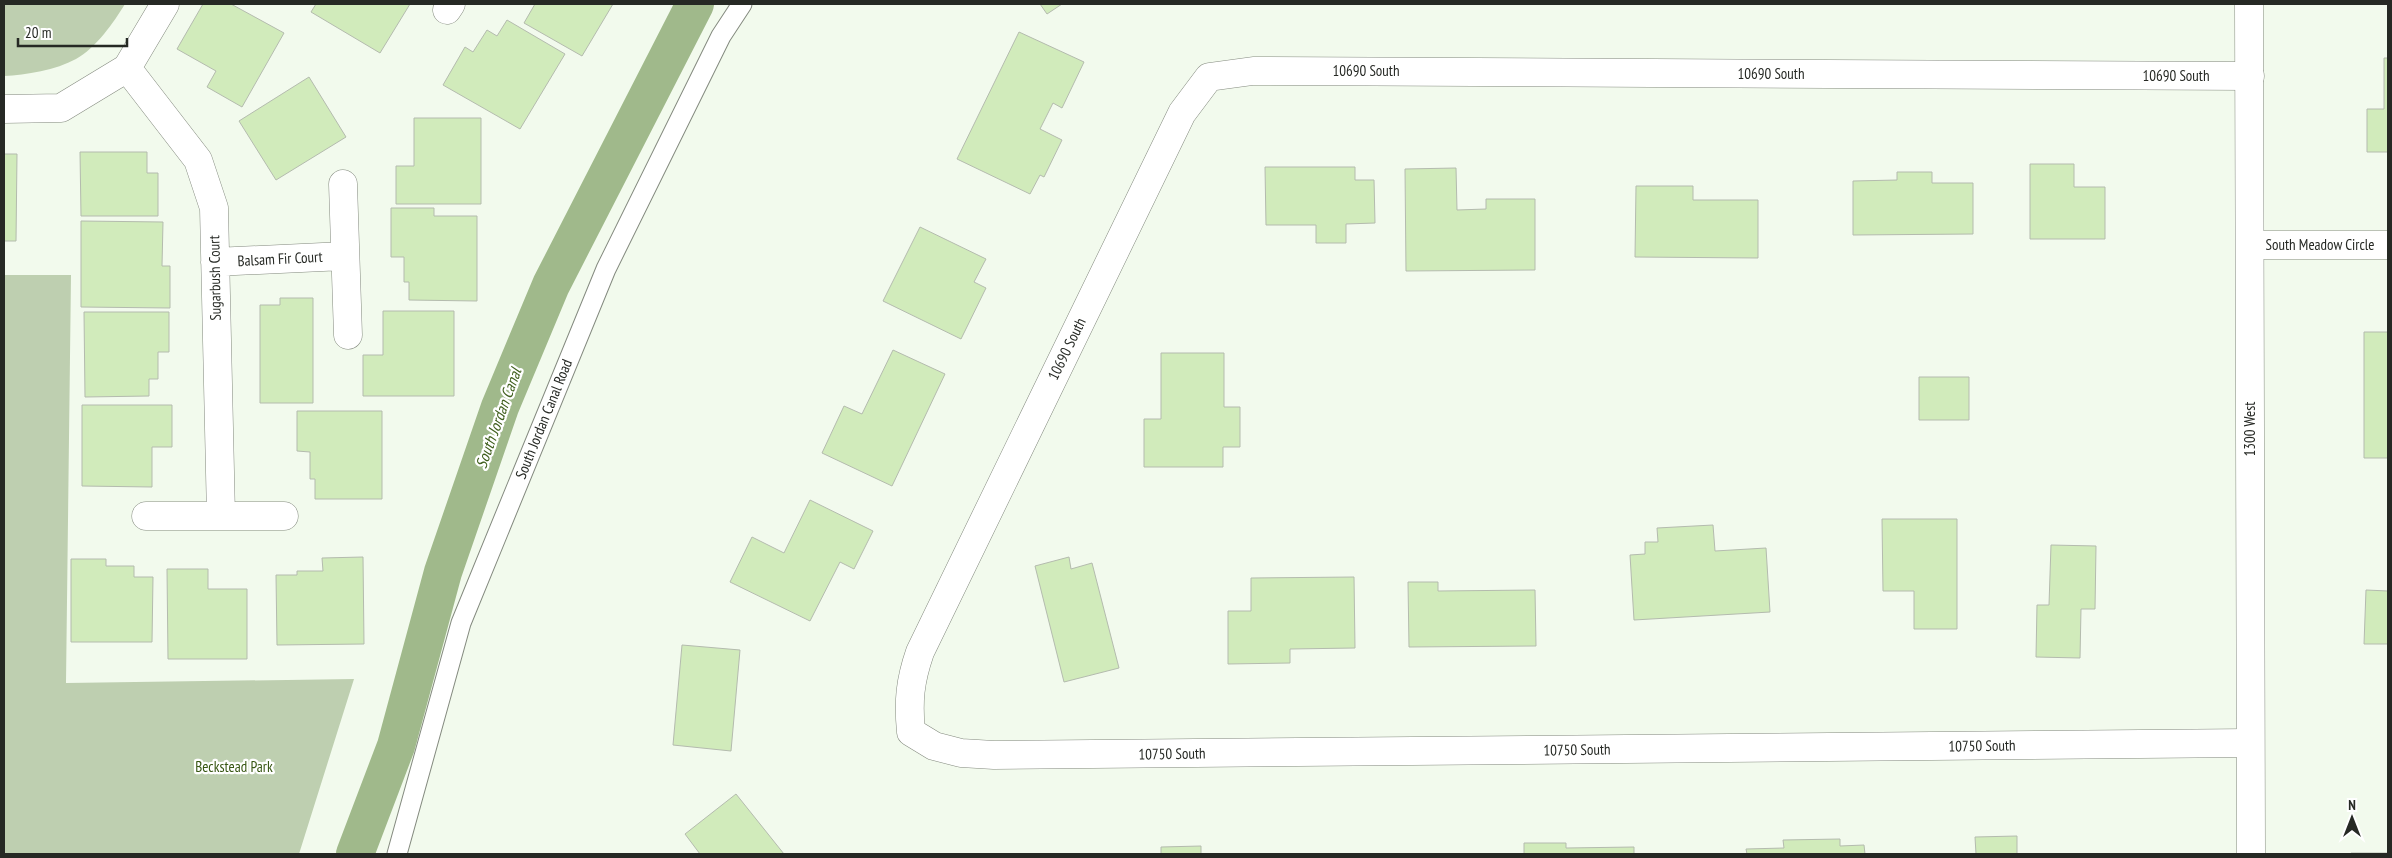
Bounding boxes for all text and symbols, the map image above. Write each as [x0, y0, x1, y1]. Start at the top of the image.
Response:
scale bar [18, 15, 126, 47]
text: 20 m [25, 23, 51, 42]
street label: 10690 South [1332, 61, 1400, 80]
street label: 10690 South [1737, 64, 1805, 83]
street label: 10690 South [2142, 66, 2210, 85]
street label: Sugarbush Court [204, 235, 225, 321]
street label: South Meadow Circle [2266, 235, 2374, 254]
street label: Balsam Fir Court [237, 247, 323, 270]
street label: 10690 South [1043, 314, 1090, 383]
street label: South Jordan Canal Road [511, 356, 576, 481]
water label: South Jordan Canal [471, 364, 526, 471]
street label: 1300 West [2240, 402, 2259, 456]
street label: 10750 South [1948, 735, 2016, 756]
street label: 10750 South [1543, 739, 1611, 760]
street label: 10750 South [1138, 743, 1206, 764]
park label: Beckstead Park [195, 757, 273, 776]
north arrow [2327, 793, 2377, 843]
text: N [2348, 796, 2356, 814]

